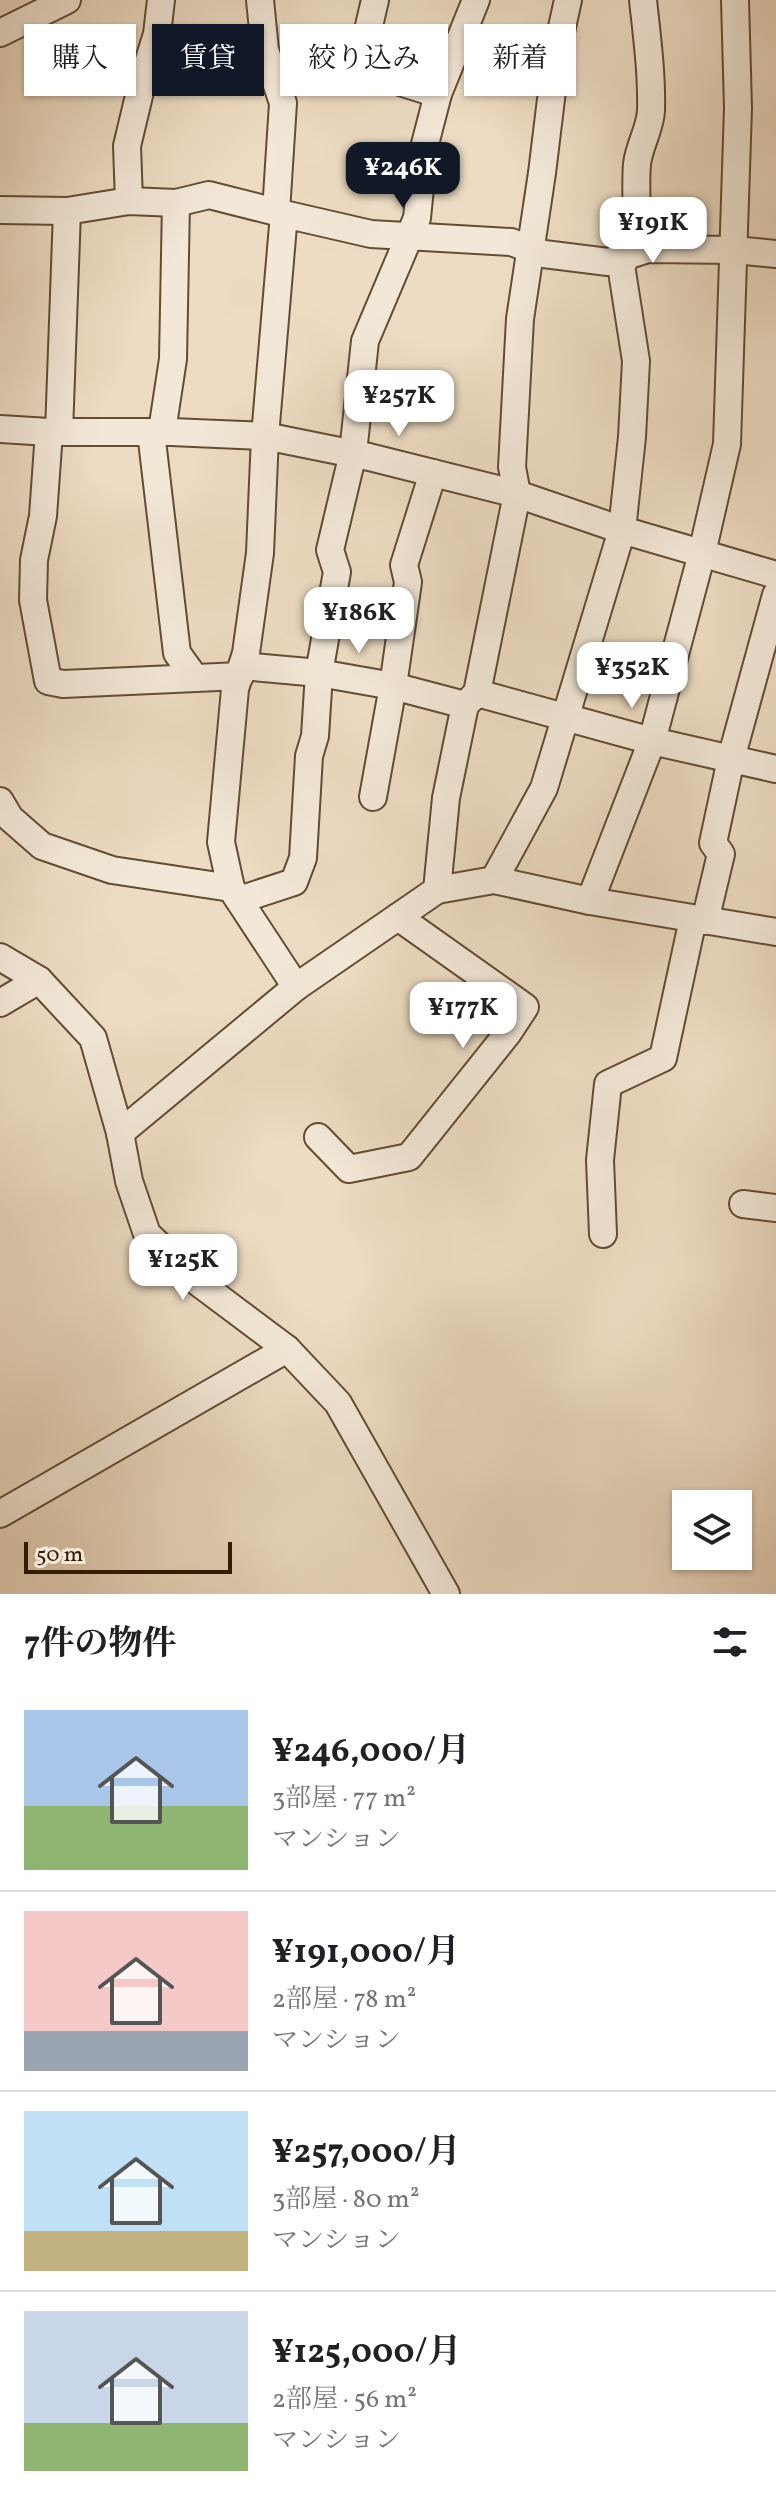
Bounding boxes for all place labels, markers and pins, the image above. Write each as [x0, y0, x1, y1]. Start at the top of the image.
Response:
pin: ¥246K [347, 142, 459, 210]
pin: ¥191K [597, 197, 709, 265]
pin: ¥257K [343, 370, 455, 438]
pin: ¥186K [303, 587, 415, 655]
pin: ¥352K [576, 642, 688, 710]
pin: ¥177K [407, 982, 519, 1050]
pin: ¥125K [127, 1234, 239, 1302]

